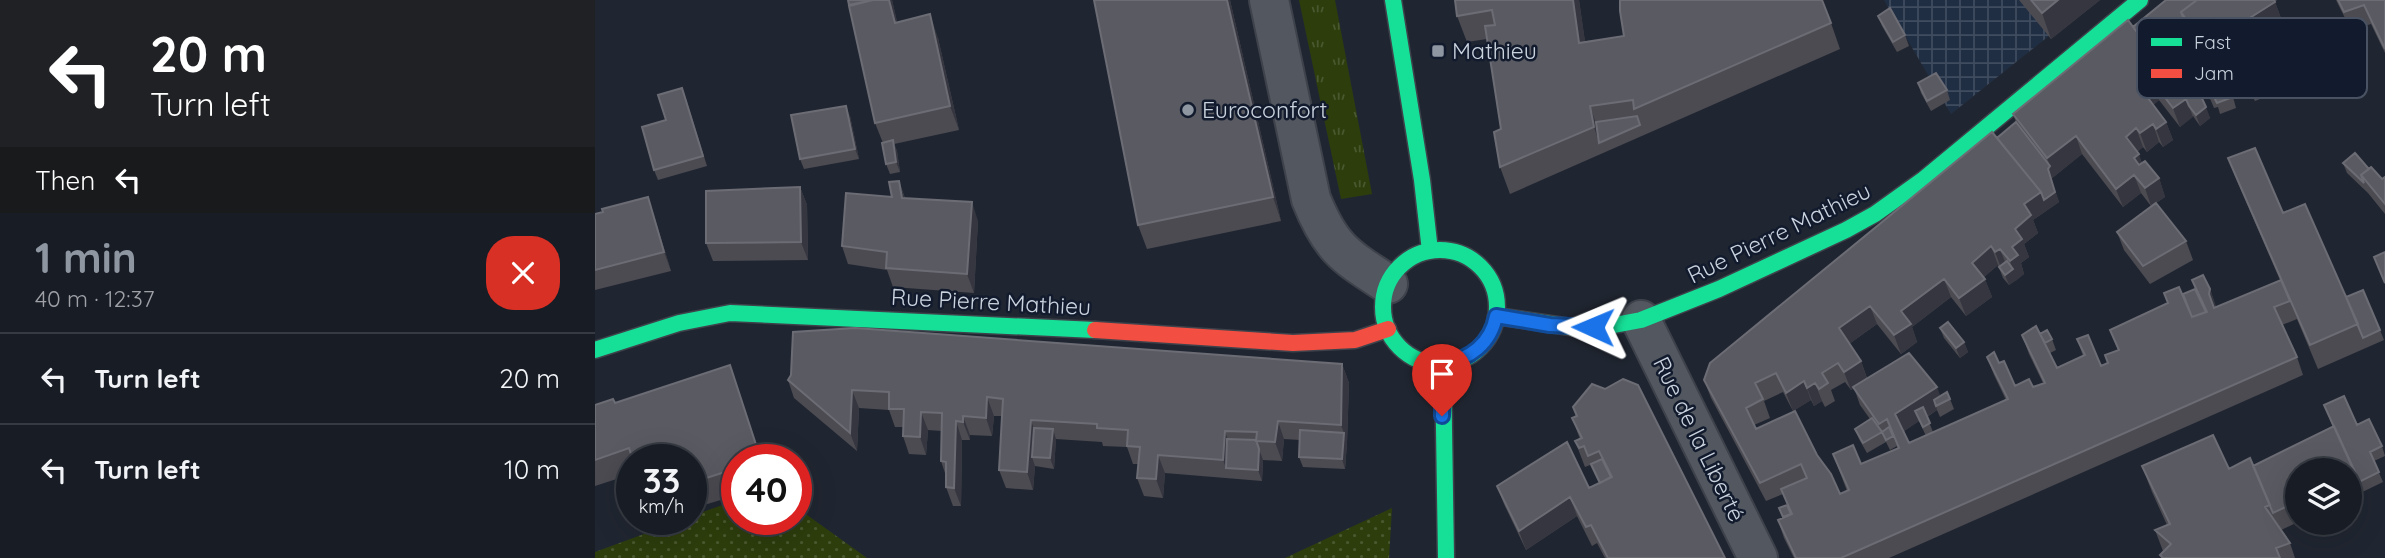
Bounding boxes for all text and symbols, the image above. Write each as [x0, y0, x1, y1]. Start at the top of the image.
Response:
legend [2137, 18, 2367, 98]
text: 20 m [150, 23, 267, 84]
icon: left [35, 28, 126, 119]
text: Fast [2194, 30, 2231, 54]
place label: Mathieu [1452, 36, 1537, 65]
marker: Mathieu [1430, 43, 1446, 59]
text: Jam [2194, 61, 2234, 85]
text: Turn left [150, 84, 271, 124]
place label: Euroconfort [1202, 95, 1327, 124]
marker: Euroconfort [1180, 102, 1196, 118]
icon: left [109, 161, 147, 199]
text: Then [35, 164, 95, 197]
street label: Rue Pierre Mathieu [1682, 176, 1875, 290]
text: 1 min [35, 231, 137, 284]
button: close [486, 236, 560, 310]
street label: Rue Pierre Mathieu [890, 282, 1092, 321]
text: 40 m · 12:37 [35, 284, 155, 313]
position arrow [1556, 290, 1630, 364]
pin [1412, 344, 1472, 416]
street label: Rue de la Liberté [1647, 352, 1752, 526]
icon: arrive [1423, 355, 1461, 393]
icon: left [35, 360, 73, 398]
text: Turn left [94, 362, 201, 395]
text: 20 m [499, 362, 560, 395]
speed limit sign: 40 [721, 444, 812, 535]
icon: left [35, 451, 73, 489]
text: Turn left [94, 453, 201, 486]
text: 10 m [504, 453, 560, 486]
text: 33 [643, 458, 680, 502]
map controls [2285, 458, 2362, 535]
button: layers [2285, 458, 2362, 535]
text: km/h [639, 495, 684, 518]

